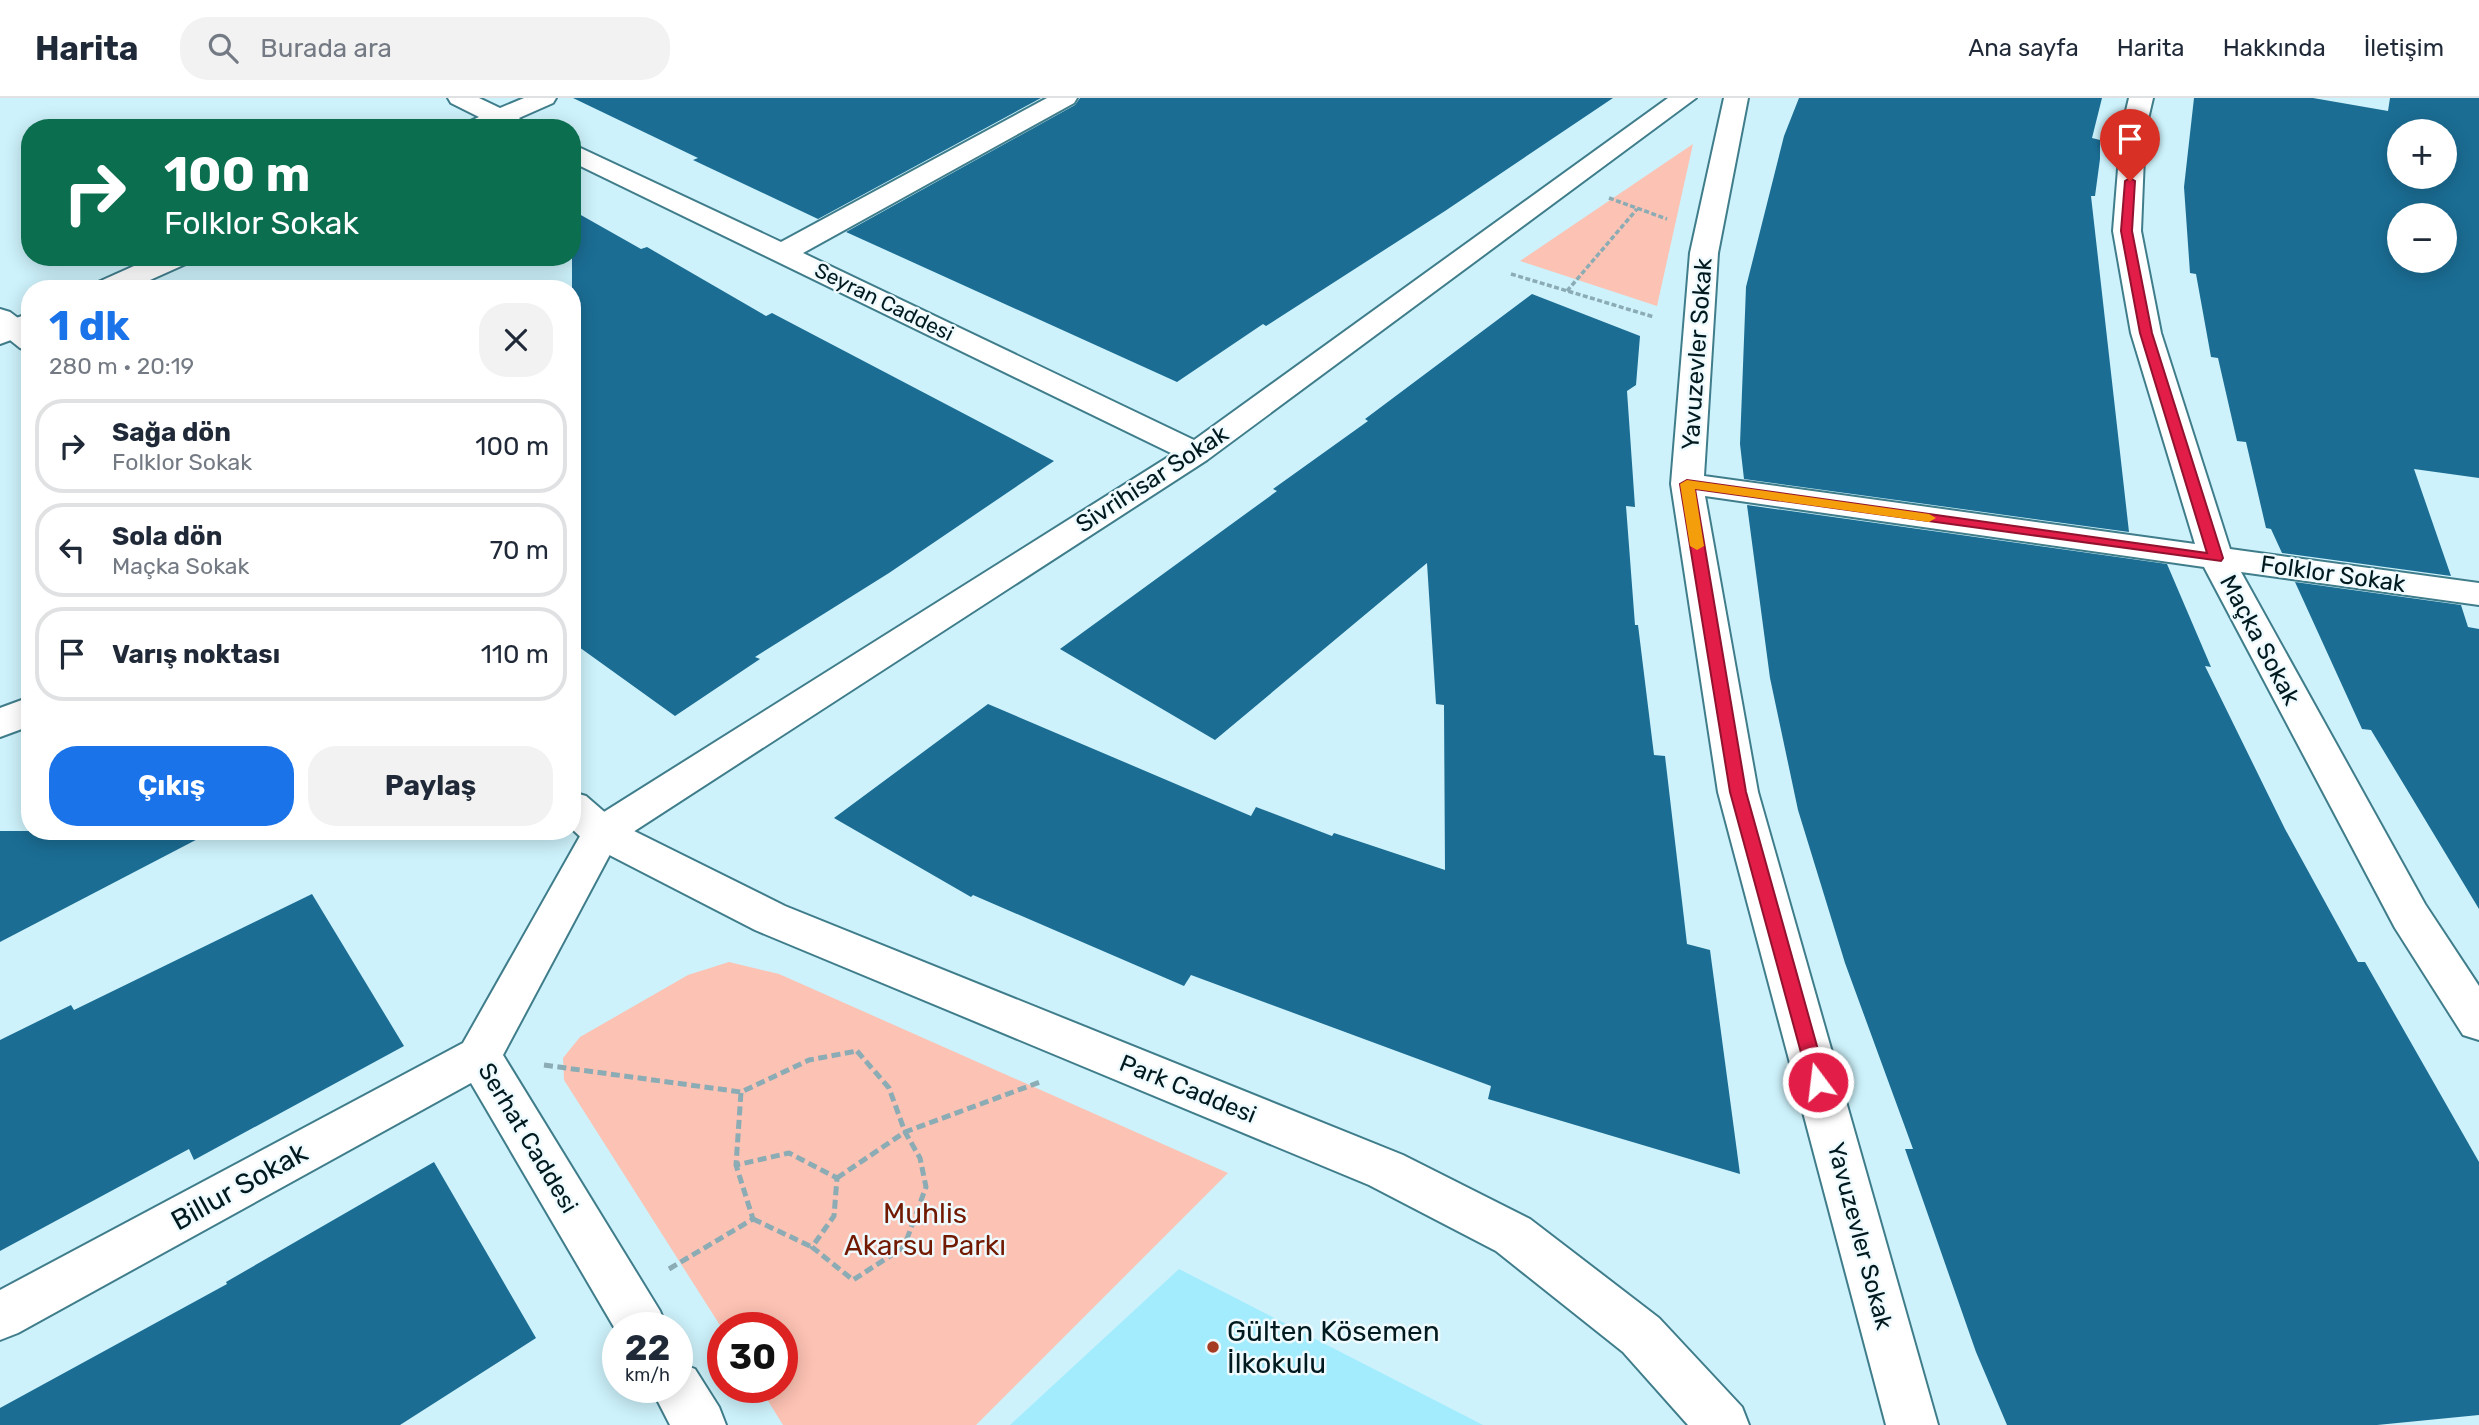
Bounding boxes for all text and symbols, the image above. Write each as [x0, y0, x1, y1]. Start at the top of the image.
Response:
search box [180, 17, 670, 80]
text: Harita [35, 29, 138, 68]
icon: search [204, 29, 242, 67]
text: Burada ara [260, 33, 392, 64]
text: Ana sayfa [1968, 34, 2079, 62]
text: Harita [2117, 34, 2185, 62]
text: Hakkında [2223, 34, 2326, 62]
text: İletişim [2364, 34, 2444, 62]
pin [2100, 109, 2160, 181]
map controls [2387, 119, 2457, 273]
button: + [2387, 119, 2457, 189]
icon: arrive [2111, 120, 2149, 158]
text: 100 m [164, 145, 310, 203]
icon: right [49, 147, 140, 238]
button: − [2387, 203, 2457, 273]
text: Folklor Sokak [164, 204, 359, 242]
street label: Yavuzevler Sokak [1676, 256, 1718, 451]
street label: Seyran Caddesi [811, 257, 958, 346]
text: 1 dk [49, 301, 130, 351]
button: close [479, 303, 553, 377]
text: 280 m · 20:19 [49, 352, 194, 380]
text: Sağa dön [112, 417, 231, 448]
street label: Sivrihisar Sokak [1071, 419, 1234, 539]
icon: right [53, 427, 91, 465]
text: 100 m [475, 431, 549, 462]
text: Folklor Sokak [112, 448, 252, 476]
text: Sola dön [112, 521, 222, 552]
icon: left [53, 531, 91, 569]
text: 70 m [490, 535, 549, 566]
street label: Folklor Sokak [2259, 550, 2408, 598]
text: Maçka Sokak [112, 552, 249, 580]
street label: Maçka Sokak [2214, 570, 2306, 710]
icon: arrive [53, 635, 91, 673]
text: Varış noktası [112, 639, 280, 670]
text: 110 m [481, 639, 549, 670]
button: Çıkış [49, 746, 294, 826]
button: Paylaş [308, 746, 553, 826]
position arrow [1781, 1045, 1855, 1119]
street label: Park Caddesi [1116, 1049, 1260, 1129]
street label: Serhat Caddesi [472, 1058, 584, 1218]
street label: Billur Sokak [165, 1135, 313, 1237]
street label: Yavuzevler Sokak [1822, 1139, 1899, 1333]
park label: Muhlis Akarsu Parkı [844, 1197, 1006, 1262]
speed limit sign: 30 [707, 1312, 798, 1403]
place label: Gülten Kösemen İlkokulu [1227, 1315, 1440, 1380]
text: 22 [625, 1327, 670, 1369]
marker: Gülten Kösemen İlkokulu [1205, 1339, 1221, 1355]
text: km/h [625, 1364, 670, 1386]

